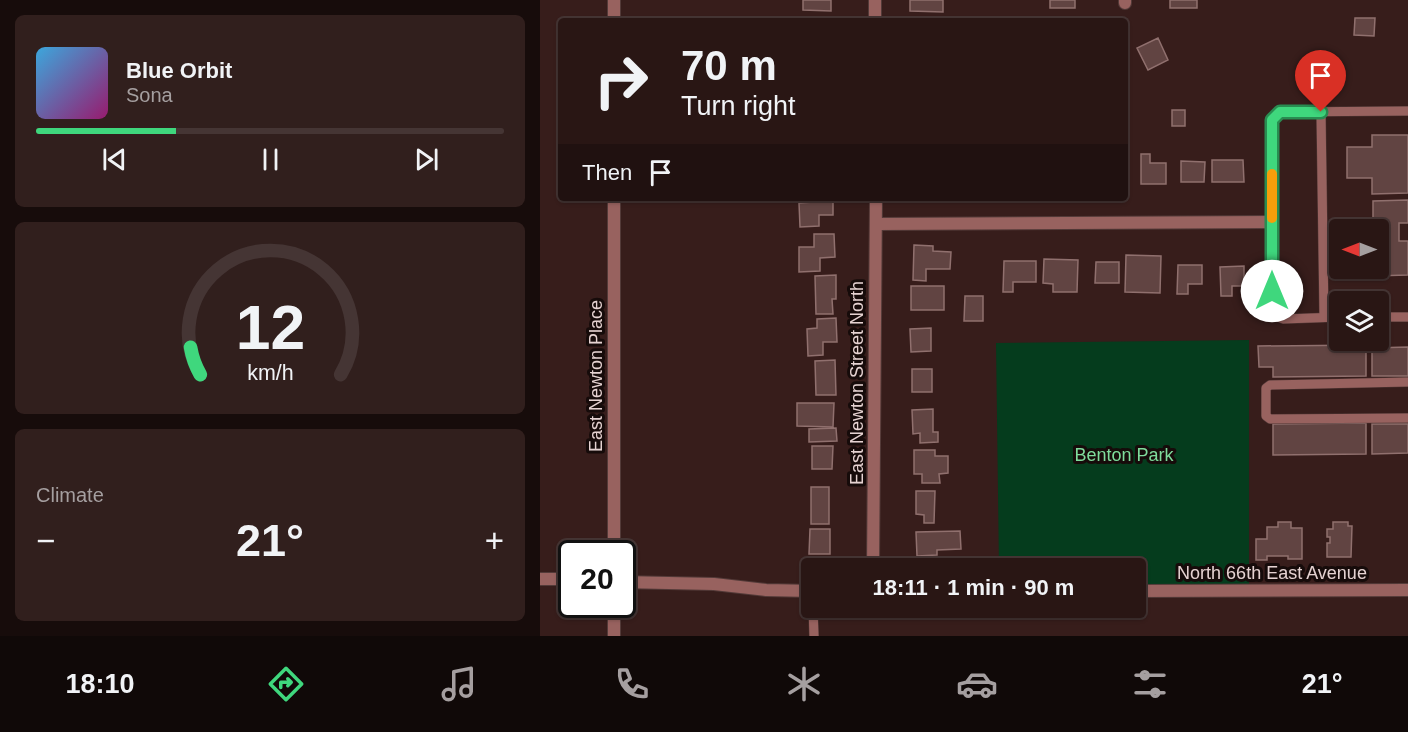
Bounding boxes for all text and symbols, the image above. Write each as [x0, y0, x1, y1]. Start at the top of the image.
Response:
icon: right [582, 42, 660, 120]
text: 70 m [681, 42, 777, 89]
pin [1295, 50, 1346, 112]
text: Blue Orbit [126, 58, 232, 83]
icon: arrive [1304, 59, 1337, 92]
text: Sona [126, 84, 173, 106]
text: Turn right [681, 91, 796, 121]
icon: previous [98, 143, 131, 176]
icon: pause [254, 143, 287, 176]
icon: next [410, 143, 443, 176]
icon: arrive [644, 156, 677, 189]
text: Then [582, 160, 632, 185]
north arrow [1329, 219, 1389, 279]
map controls [1329, 219, 1389, 351]
position arrow [1240, 259, 1304, 323]
street label: East Newton Street North [847, 281, 867, 485]
button: layers [1329, 291, 1389, 351]
text: 12 [235, 293, 305, 362]
street label: East Newton Place [586, 300, 606, 452]
text: km/h [247, 361, 293, 385]
park label: Benton Park [1074, 445, 1175, 465]
text: Climate [36, 484, 104, 506]
text: 21° [236, 515, 304, 566]
text: − [36, 522, 55, 559]
text: + [485, 522, 504, 559]
speed limit sign: 20 [558, 540, 636, 618]
street label: North 66th East Avenue [1177, 563, 1367, 583]
text: 18:11 · 1 min · 90 m [873, 575, 1074, 600]
icon: directions [265, 663, 307, 705]
icon: music [438, 663, 480, 705]
icon: phone [611, 663, 653, 705]
icon: climate [783, 663, 825, 705]
icon: car [956, 663, 998, 705]
icon: filters [1129, 663, 1171, 705]
text: 18:10 [65, 669, 134, 699]
text: 21° [1302, 669, 1343, 699]

